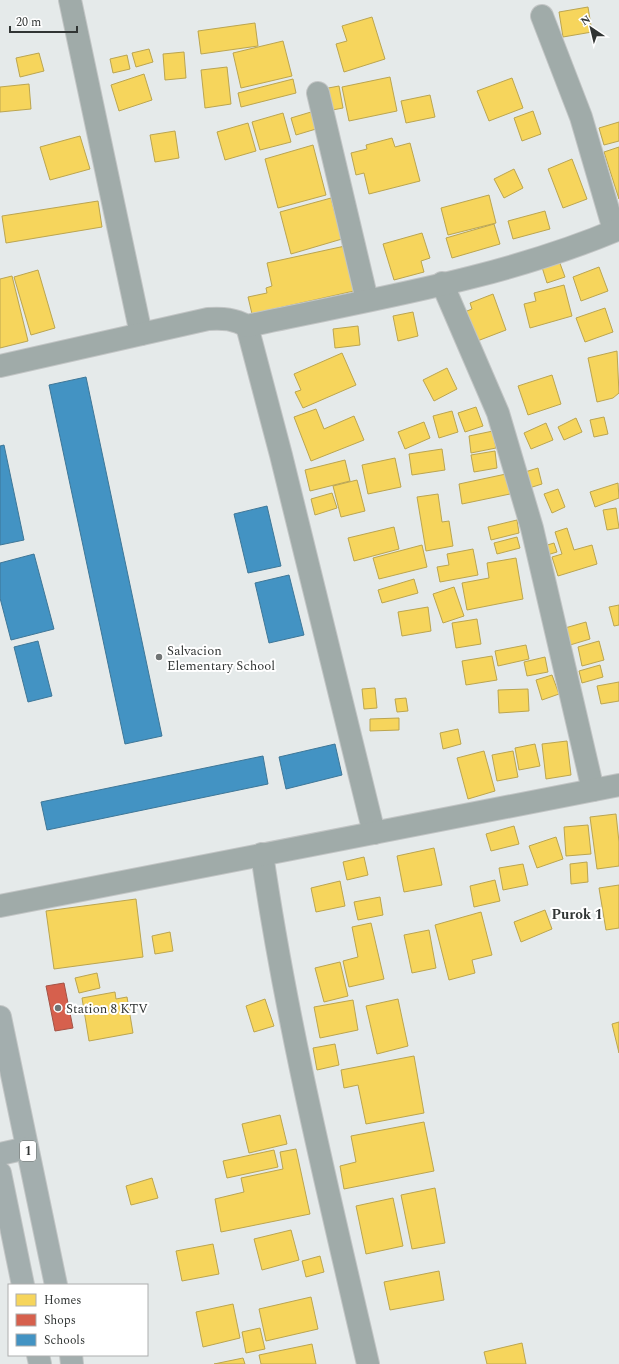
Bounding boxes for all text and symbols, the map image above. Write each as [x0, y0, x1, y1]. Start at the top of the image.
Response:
scale bar [10, 8, 77, 34]
north arrow [571, 8, 611, 48]
text: N [577, 11, 594, 30]
text: 20 m [16, 13, 41, 32]
place label: Salvacion Elementary School [167, 641, 275, 676]
marker: Salvacion Elementary School [154, 652, 164, 662]
district label: Purok 1 [551, 904, 603, 925]
place label: Station 8 KTV [66, 999, 148, 1019]
marker: Station 8 KTV [53, 1003, 63, 1013]
road number: 1 [20, 1141, 36, 1161]
legend [8, 1284, 148, 1356]
text: Homes [44, 1291, 82, 1310]
text: Shops [44, 1311, 76, 1330]
text: Schools [44, 1331, 85, 1350]

